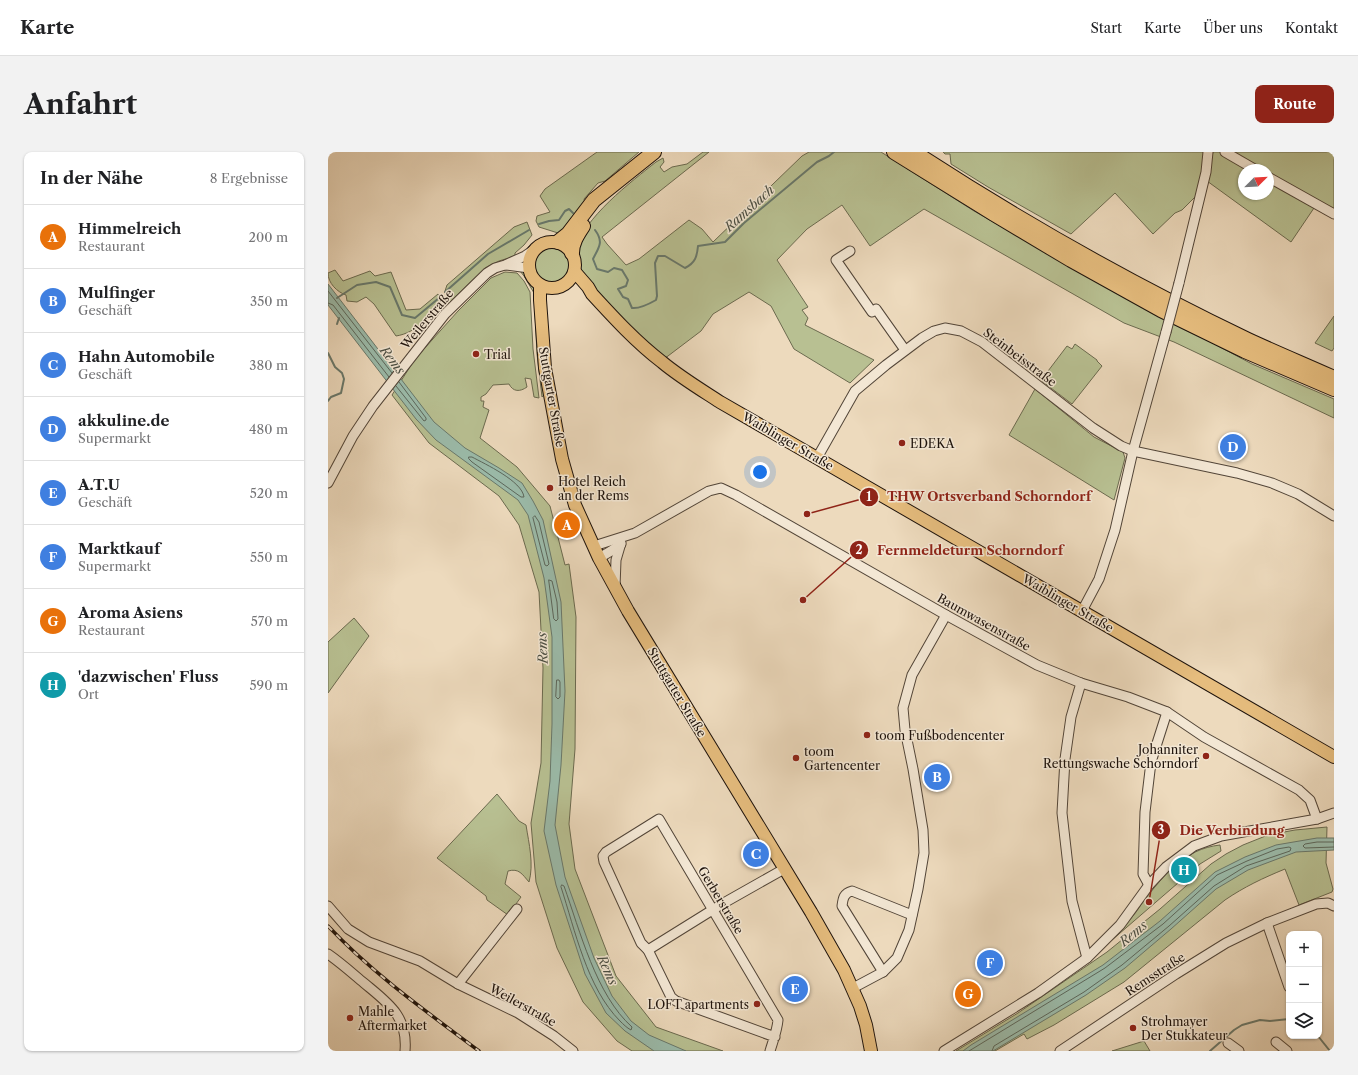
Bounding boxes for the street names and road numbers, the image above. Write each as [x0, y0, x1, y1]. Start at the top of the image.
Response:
street label: Weilerstraße [397, 286, 457, 353]
street label: Steinbeisstraße [980, 325, 1060, 390]
street label: Stuttgarter Straße [536, 346, 568, 449]
street label: Waiblinger Straße [739, 408, 837, 473]
street label: Waiblinger Straße [1019, 570, 1117, 635]
street label: Baumwasenstraße [935, 590, 1033, 654]
street label: Stuttgarter Straße [644, 645, 710, 740]
street label: Gerberstraße [695, 863, 747, 937]
street label: Remsstraße [1123, 949, 1188, 999]
street label: Weilerstraße [486, 980, 559, 1030]

